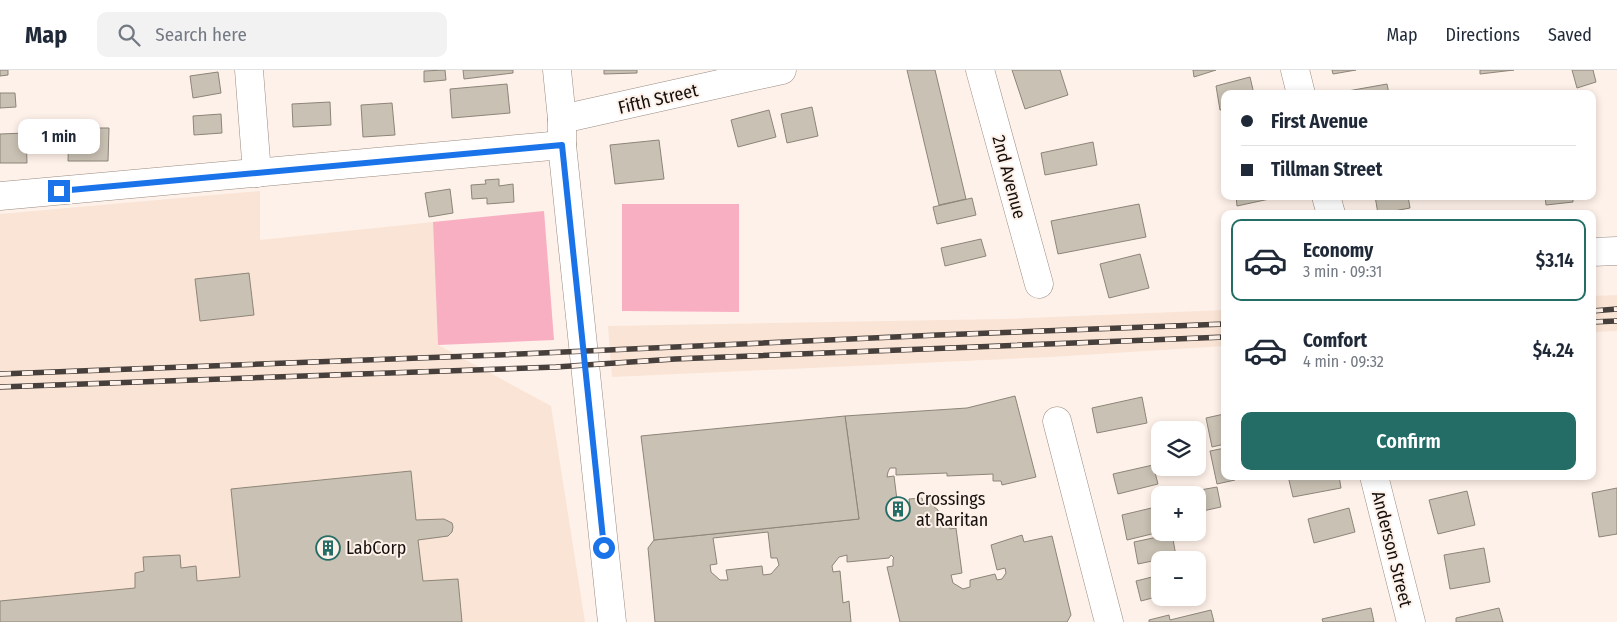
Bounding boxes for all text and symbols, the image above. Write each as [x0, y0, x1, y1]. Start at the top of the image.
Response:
search box [97, 12, 447, 57]
text: Map [25, 21, 67, 49]
icon: search [115, 21, 143, 49]
text: Search here [155, 23, 247, 46]
text: Map [1386, 24, 1418, 46]
text: Directions [1446, 24, 1520, 46]
text: Saved [1548, 24, 1592, 46]
street label: Fifth Street [616, 79, 700, 119]
text: First Avenue [1271, 110, 1368, 133]
callout: 1 min [18, 118, 100, 154]
text: 1 min [42, 127, 76, 146]
street label: 2nd Avenue [987, 133, 1031, 221]
text: Tillman Street [1271, 158, 1382, 181]
route end [48, 180, 70, 202]
icon: car [1243, 238, 1288, 283]
text: Economy [1303, 239, 1373, 262]
text: $3.14 [1536, 249, 1574, 272]
text: 3 min · 09:31 [1303, 262, 1382, 281]
icon: car [1243, 328, 1288, 373]
text: Comfort [1303, 329, 1367, 352]
text: $4.24 [1533, 339, 1574, 362]
text: 4 min · 09:32 [1303, 352, 1384, 371]
button: Confirm [1241, 412, 1576, 470]
map controls [1151, 421, 1206, 606]
button: layers [1151, 421, 1206, 476]
button: + [1151, 486, 1206, 541]
place label: Crossings at Raritan [916, 488, 988, 531]
street label: Anderson Street [1367, 489, 1417, 609]
building icon: Crossings at Raritan [885, 496, 911, 522]
building icon: LabCorp [315, 535, 341, 561]
place label: LabCorp [346, 537, 406, 559]
route start [593, 537, 615, 559]
button: − [1151, 551, 1206, 606]

